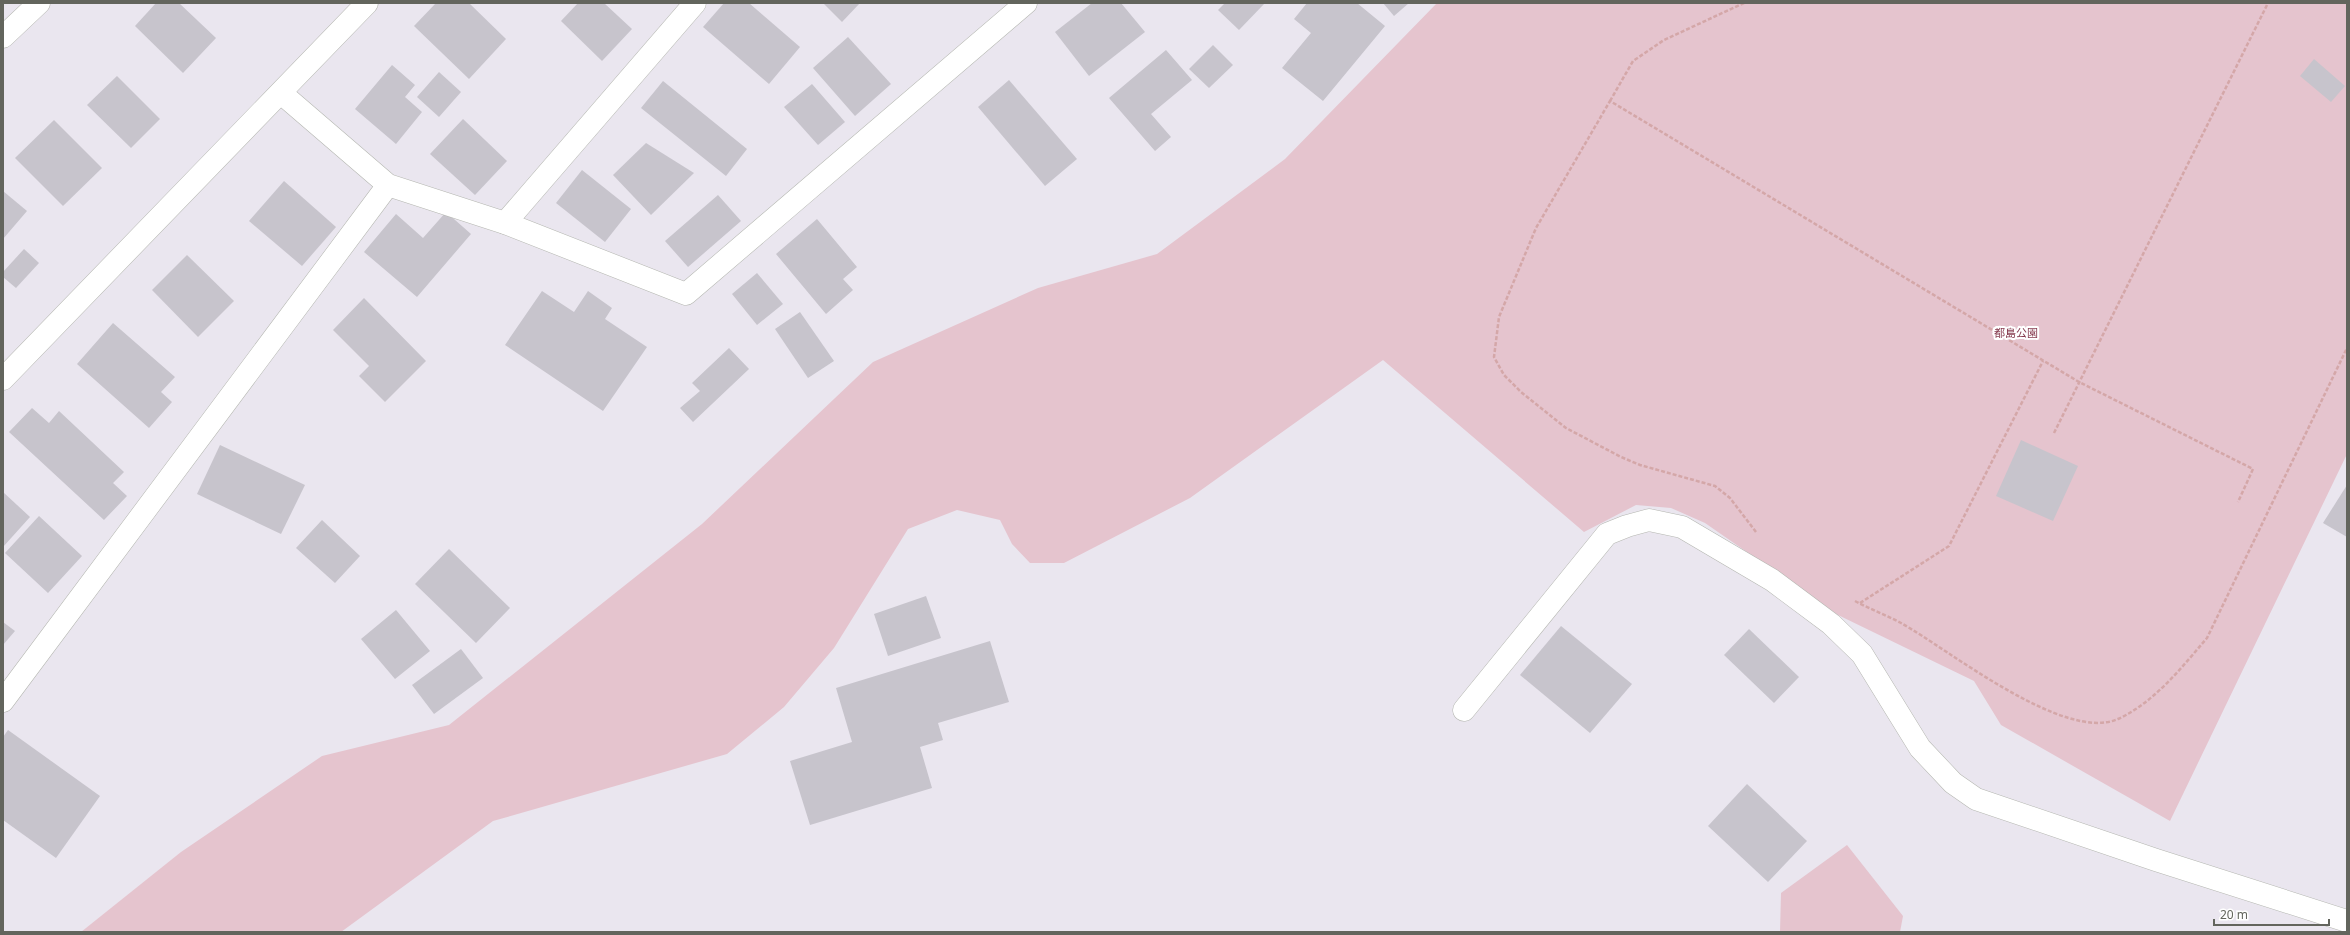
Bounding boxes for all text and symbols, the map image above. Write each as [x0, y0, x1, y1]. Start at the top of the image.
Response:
park label: 都島公園 [1994, 325, 2038, 340]
scale bar [2214, 901, 2329, 927]
text: 20 m [2220, 906, 2248, 923]

